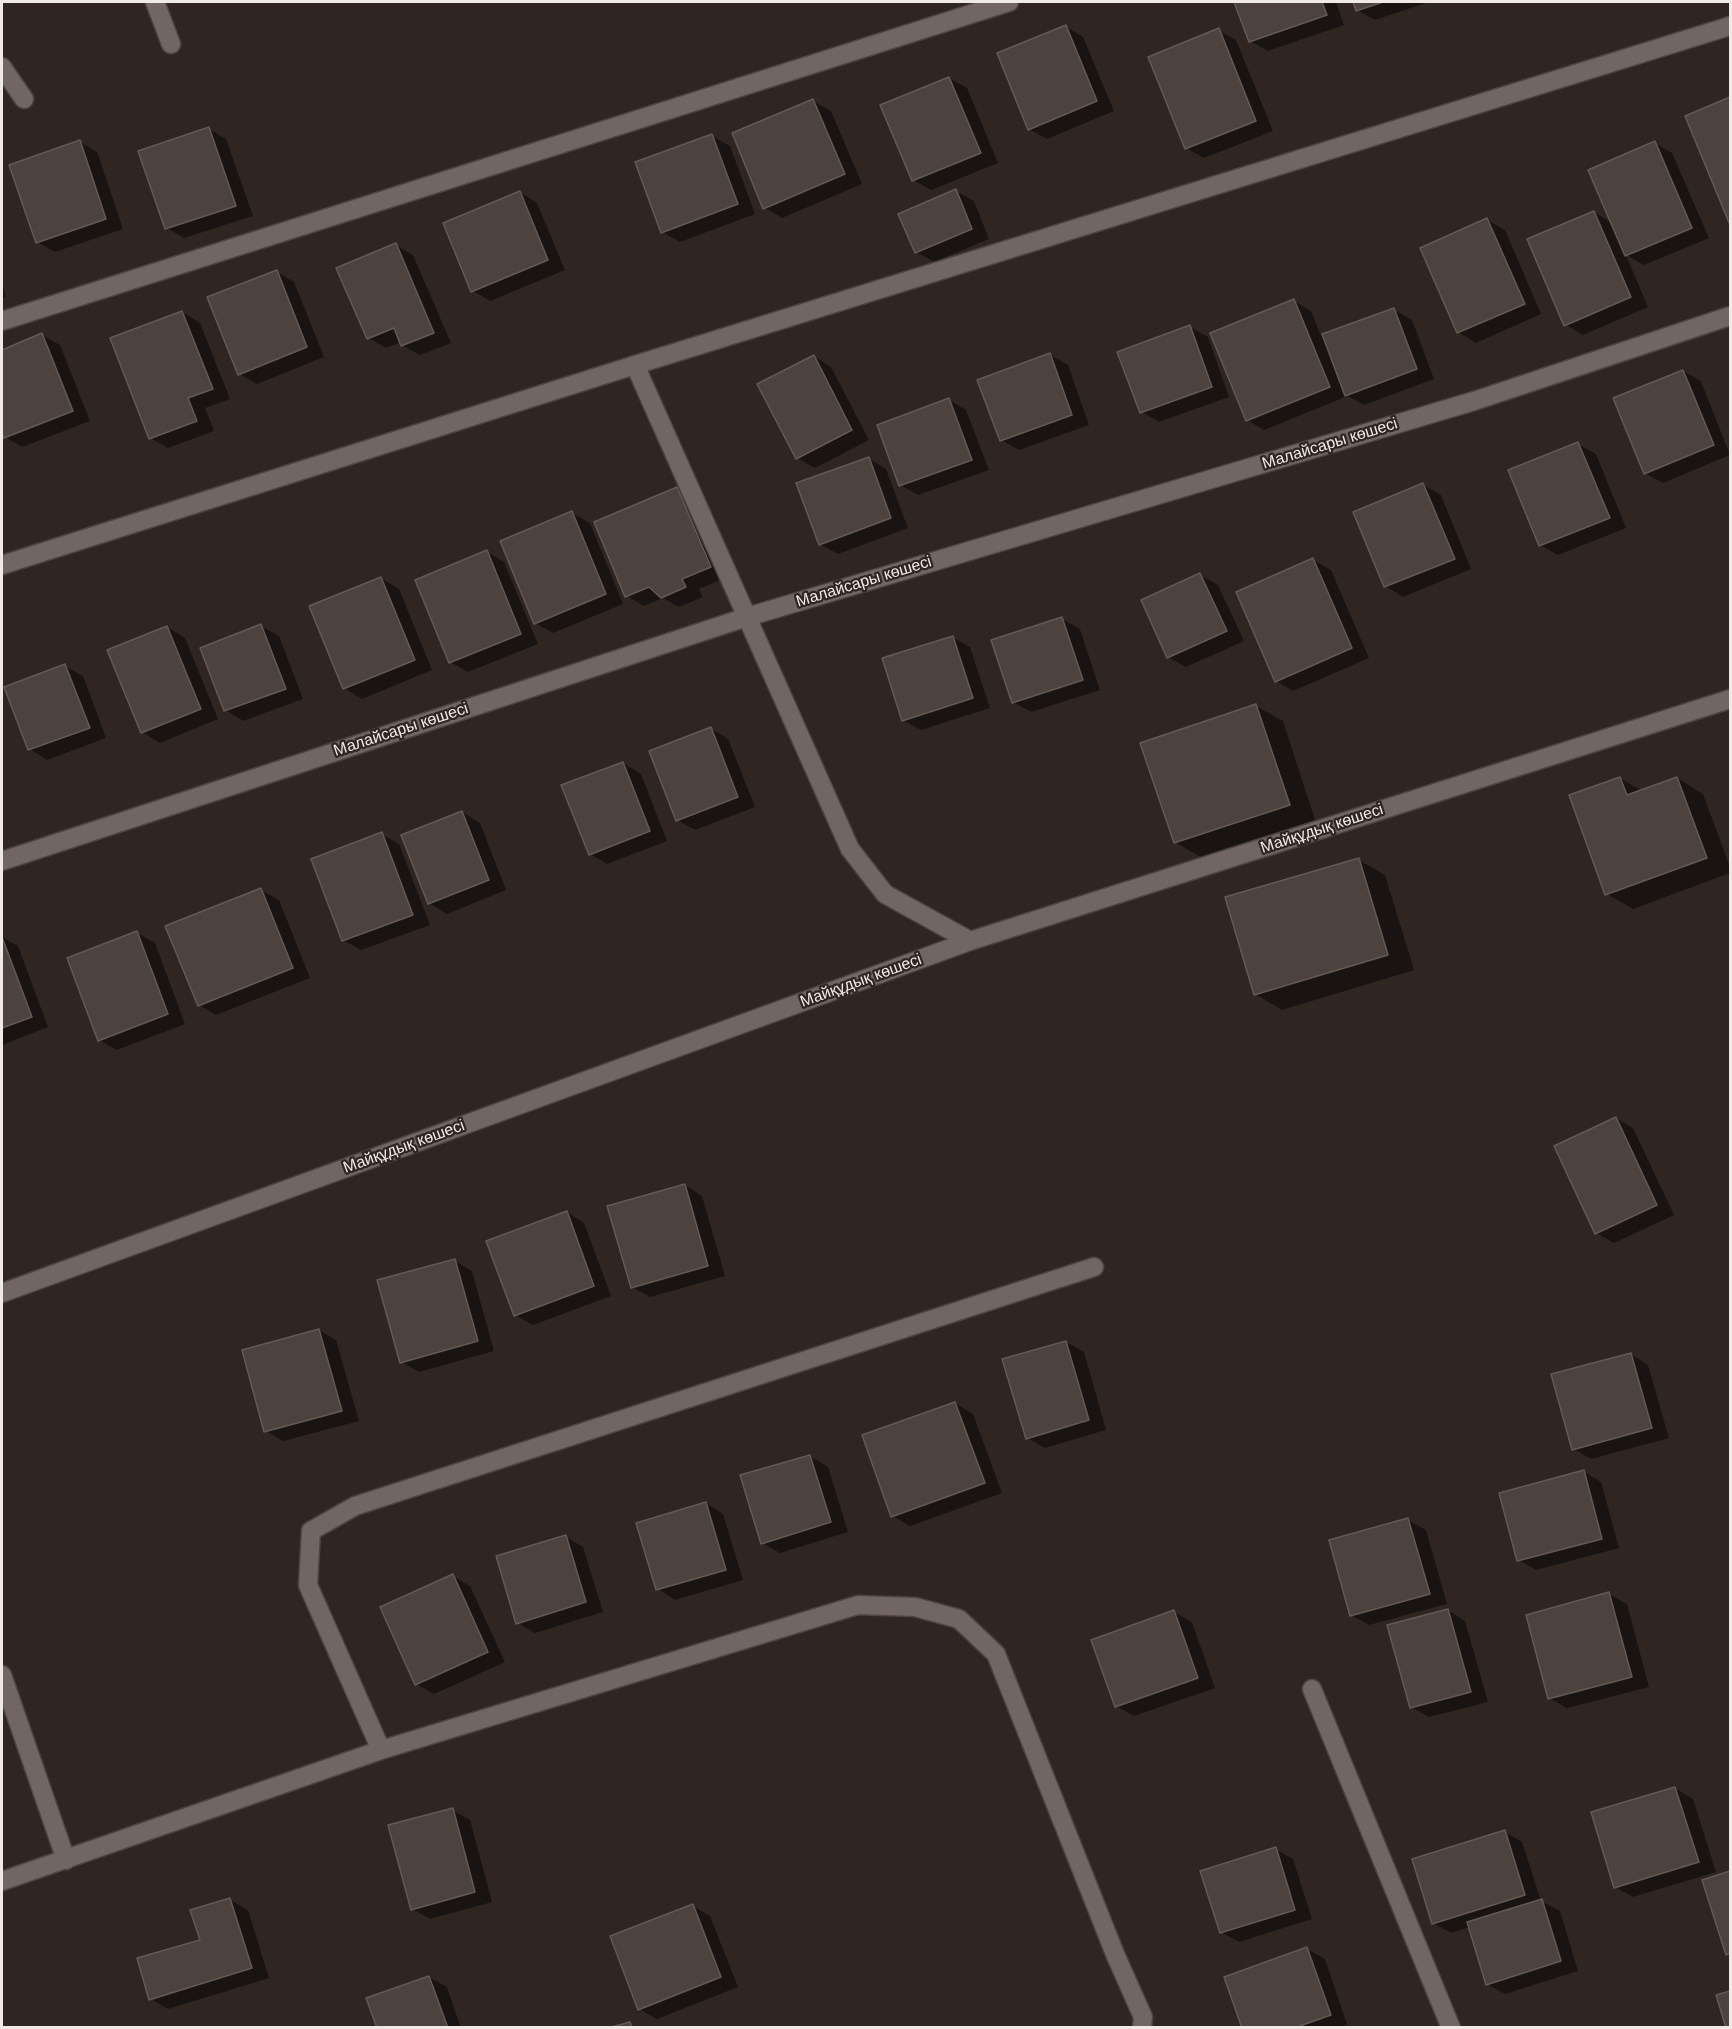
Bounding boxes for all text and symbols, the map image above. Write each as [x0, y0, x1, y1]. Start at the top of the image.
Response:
street label: Малайсары көшесі [1260, 414, 1400, 474]
street label: Малайсары көшесі [794, 552, 934, 612]
street label: Малайсары көшесі [331, 699, 471, 761]
street label: Майқұдық көшесі [1258, 800, 1386, 858]
street label: Майқұдық көшесі [798, 950, 924, 1012]
street label: Майқұдық көшесі [341, 1116, 467, 1178]

